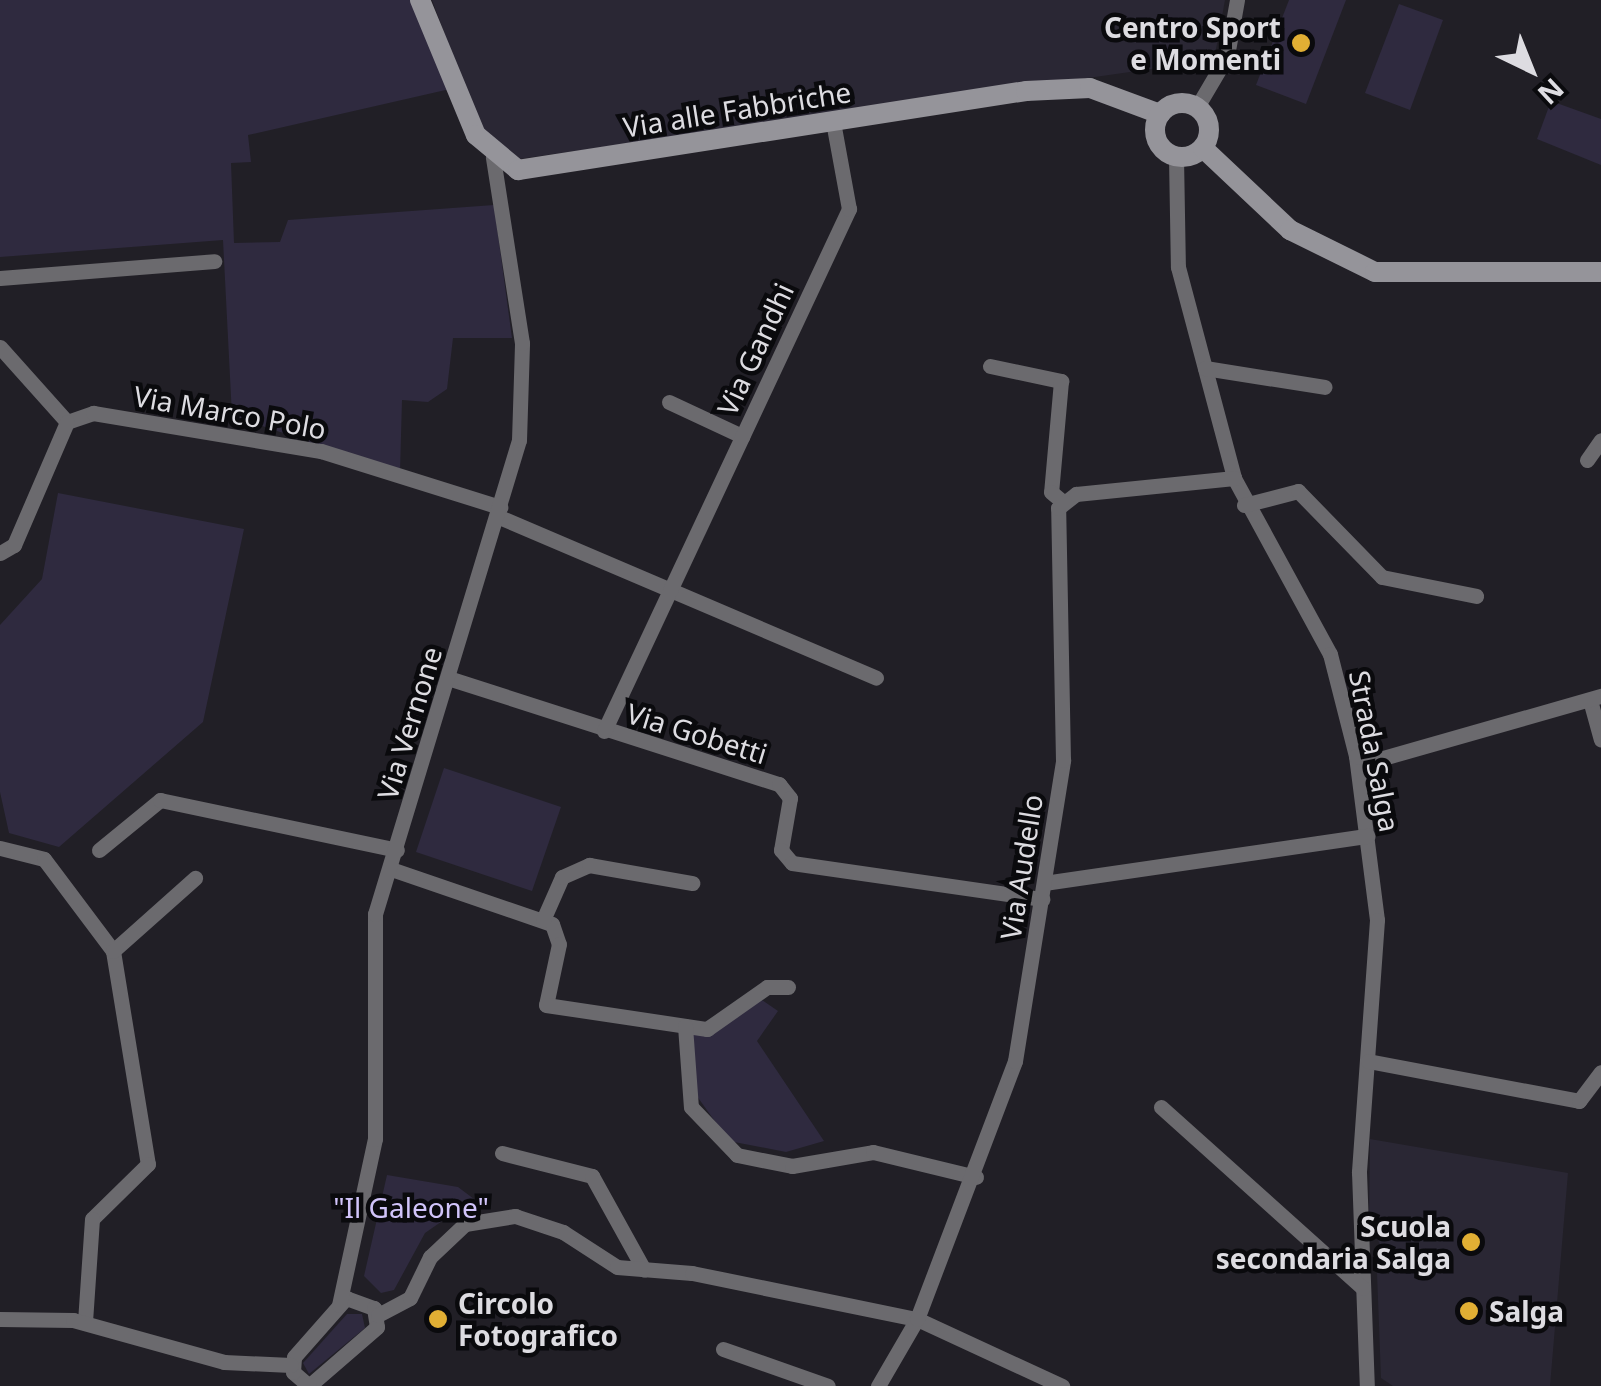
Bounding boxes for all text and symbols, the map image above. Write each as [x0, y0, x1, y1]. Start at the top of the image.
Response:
place label: Centro Sport e Momenti [1104, 10, 1281, 76]
north arrow [1481, 20, 1581, 120]
marker: Centro Sport e Momenti [1290, 32, 1312, 54]
text: N [1530, 70, 1573, 114]
street label: Via alle Fabbriche [621, 74, 853, 144]
street label: Via Gandhi [710, 277, 800, 421]
street label: Via Marco Polo [131, 379, 329, 445]
street label: Via Vernone [370, 643, 448, 803]
street label: Strada Salga [1343, 667, 1407, 835]
street label: Via Gobetti [623, 696, 771, 770]
street label: Via Audello [993, 792, 1049, 942]
park label: "Il Galeone" [333, 1190, 489, 1224]
place label: Scuola secondaria Salga [1216, 1209, 1451, 1275]
marker: Scuola secondaria Salga [1460, 1231, 1482, 1253]
place label: Circolo Fotografico [458, 1286, 618, 1352]
place label: Salga [1489, 1294, 1564, 1328]
marker: Salga [1458, 1300, 1480, 1322]
marker: Circolo Fotografico [427, 1308, 449, 1330]

